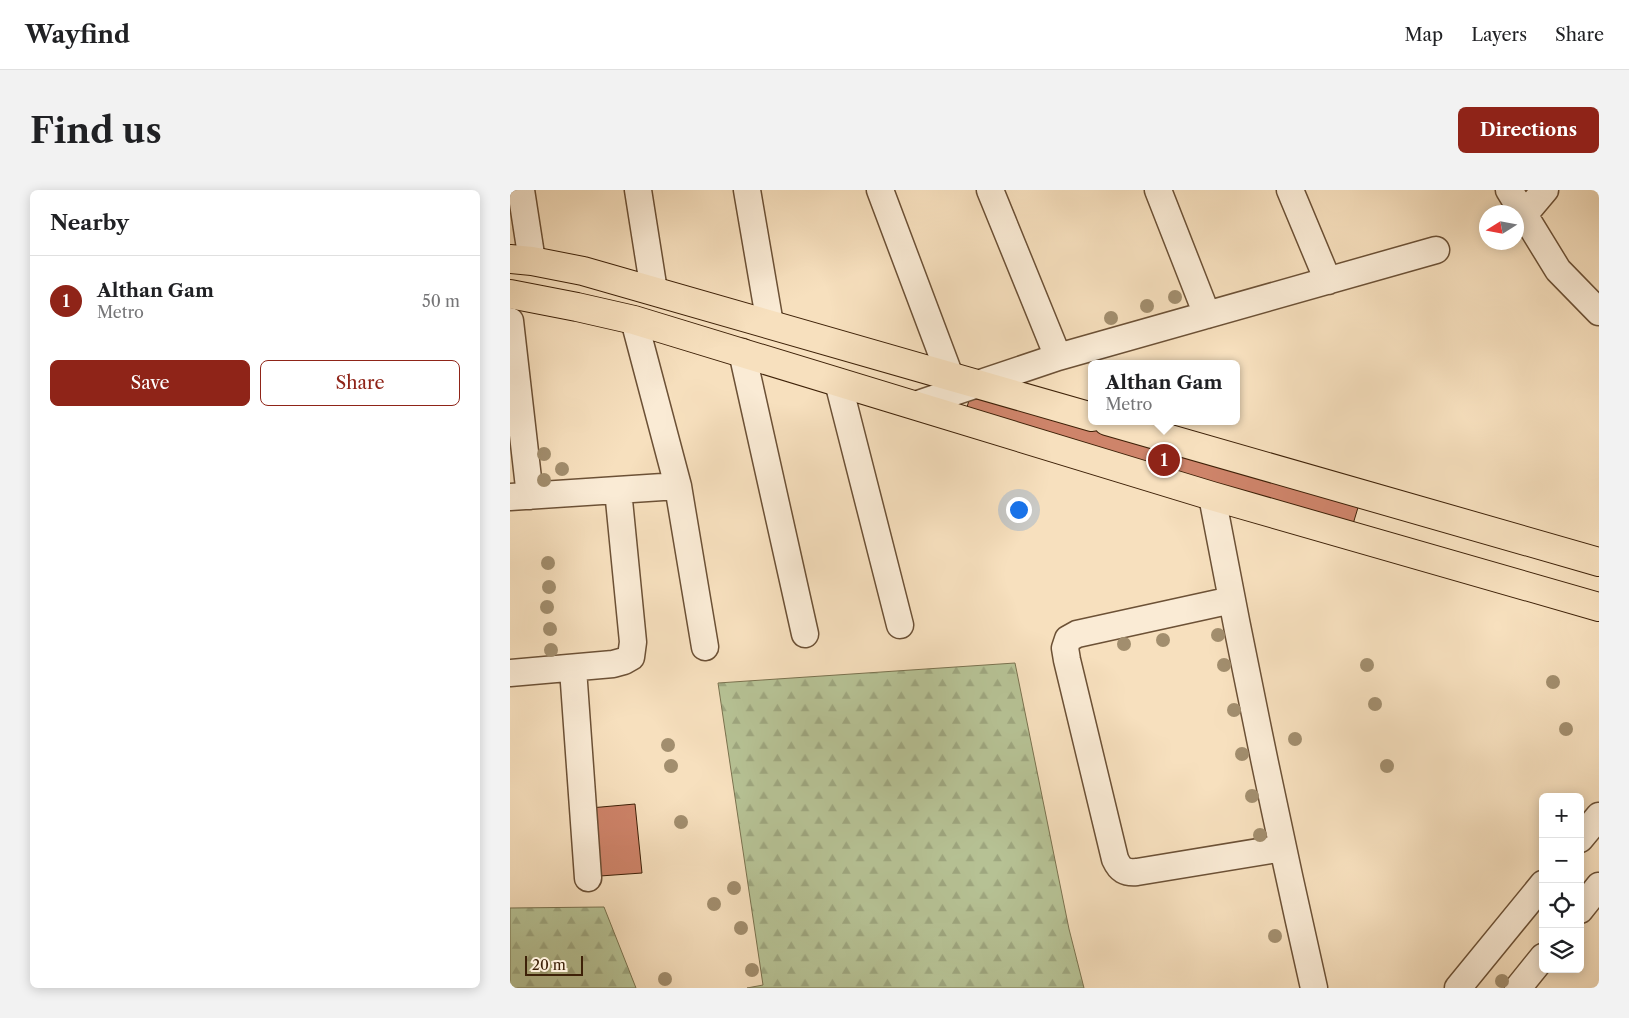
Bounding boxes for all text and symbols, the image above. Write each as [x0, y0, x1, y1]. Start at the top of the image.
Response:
text: Wayfind [25, 20, 130, 49]
text: Map [1405, 24, 1443, 46]
text: Layers [1471, 24, 1527, 46]
text: Share [1555, 24, 1604, 46]
button: Directions [1458, 107, 1599, 153]
text: Find us [30, 109, 162, 152]
north arrow [1479, 205, 1524, 250]
text: Nearby [50, 210, 129, 235]
text: Althan Gam [97, 279, 214, 302]
text: 1 [62, 291, 70, 311]
text: 50 m [422, 291, 460, 311]
text: Metro [97, 302, 144, 322]
button: Save [50, 360, 250, 406]
button: Share [260, 360, 460, 406]
popup [1088, 360, 1240, 425]
text: Althan Gam [1106, 371, 1222, 394]
text: Metro [1106, 394, 1152, 414]
pin: 1 [1148, 441, 1180, 479]
your location [1006, 497, 1032, 523]
map controls [1539, 793, 1584, 973]
button: + [1539, 793, 1584, 838]
button: − [1539, 838, 1584, 883]
button: locate [1539, 883, 1584, 928]
button: layers [1539, 928, 1584, 973]
scale bar [525, 953, 582, 976]
text: 20 m [532, 956, 566, 974]

